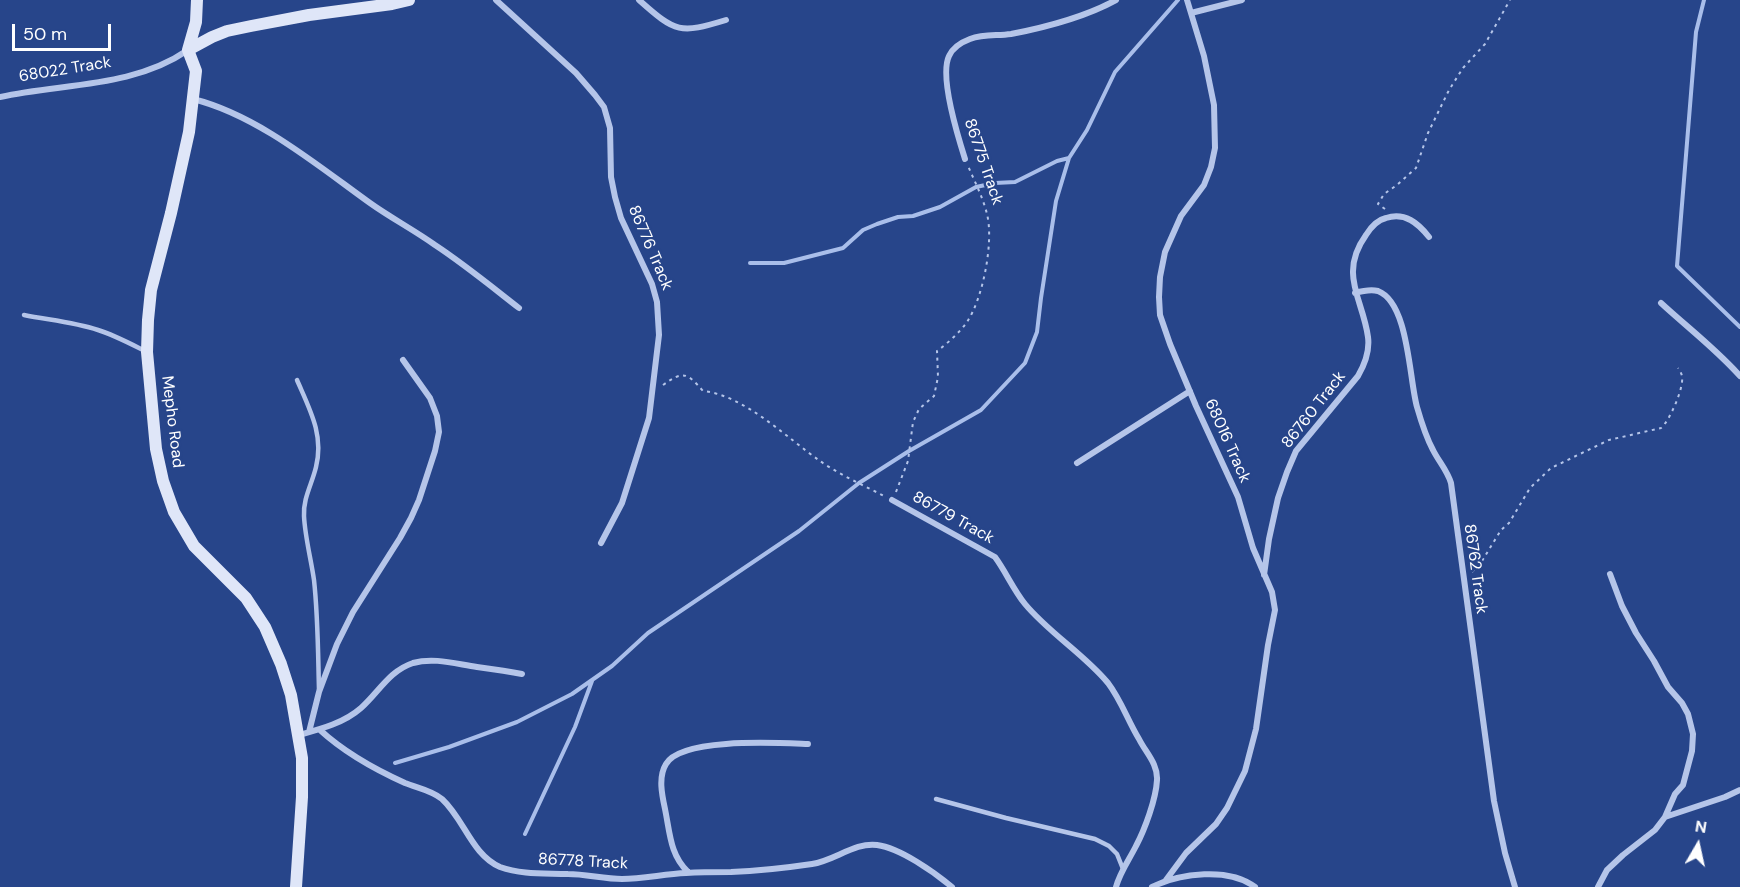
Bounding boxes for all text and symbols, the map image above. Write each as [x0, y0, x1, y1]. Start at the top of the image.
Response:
scale bar [15, 12, 114, 50]
text: 50 m [23, 22, 67, 46]
street label: 68022 Track [17, 53, 113, 87]
street label: 86775 Track [959, 116, 1007, 208]
street label: 86776 Track [624, 203, 676, 293]
street label: 86760 Track [1278, 368, 1350, 452]
street label: Mepho Road [157, 375, 187, 469]
street label: 68016 Track [1200, 396, 1254, 486]
street label: 86779 Track [909, 488, 997, 548]
street label: 86762 Track [1459, 523, 1491, 615]
north arrow [1668, 815, 1728, 875]
text: N [1693, 815, 1708, 838]
street label: 86778 Track [538, 850, 628, 874]

